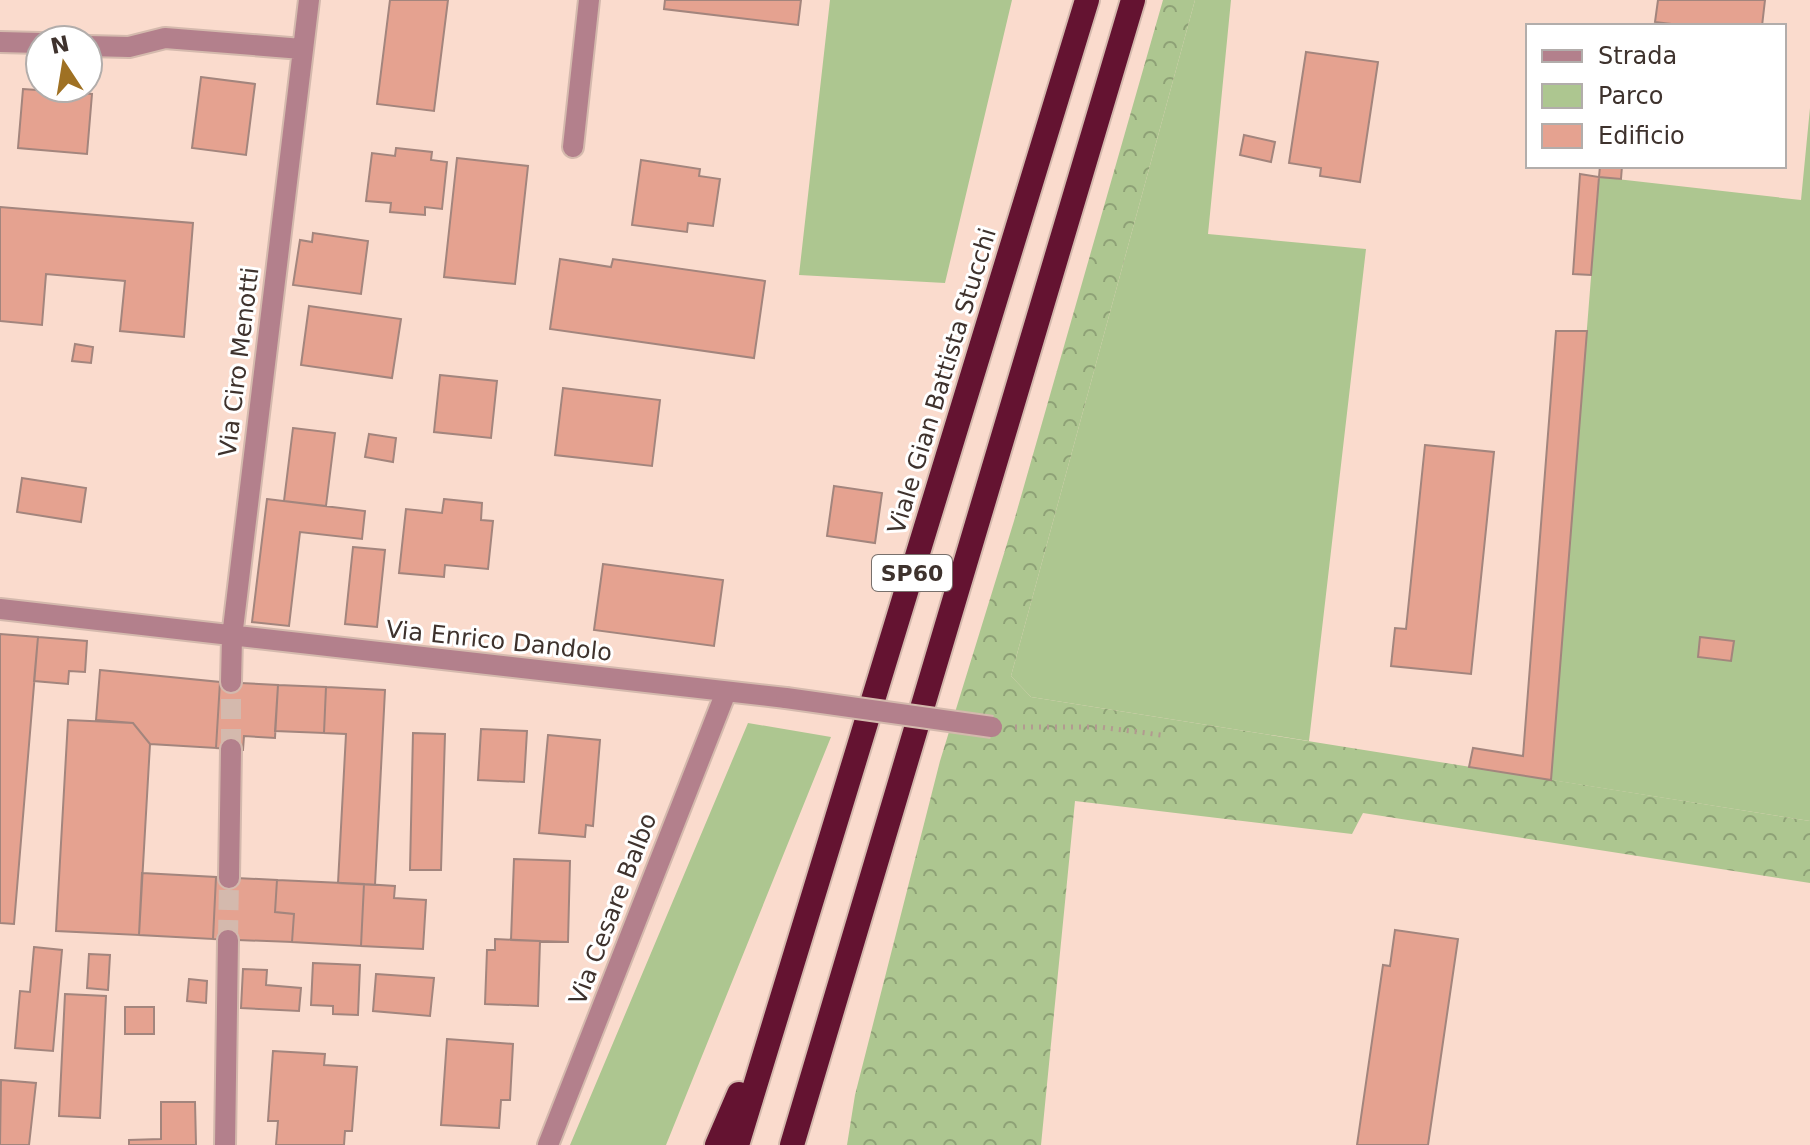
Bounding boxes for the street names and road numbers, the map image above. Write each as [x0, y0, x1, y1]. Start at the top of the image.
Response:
street label: Viale Gian Battista Stucchi [882, 225, 1002, 537]
street label: Via Ciro Menotti [213, 266, 265, 458]
road number: SP60 [872, 555, 952, 591]
street label: Via Enrico Dandolo [385, 615, 613, 667]
street label: Via Cesare Balbo [564, 809, 662, 1009]

